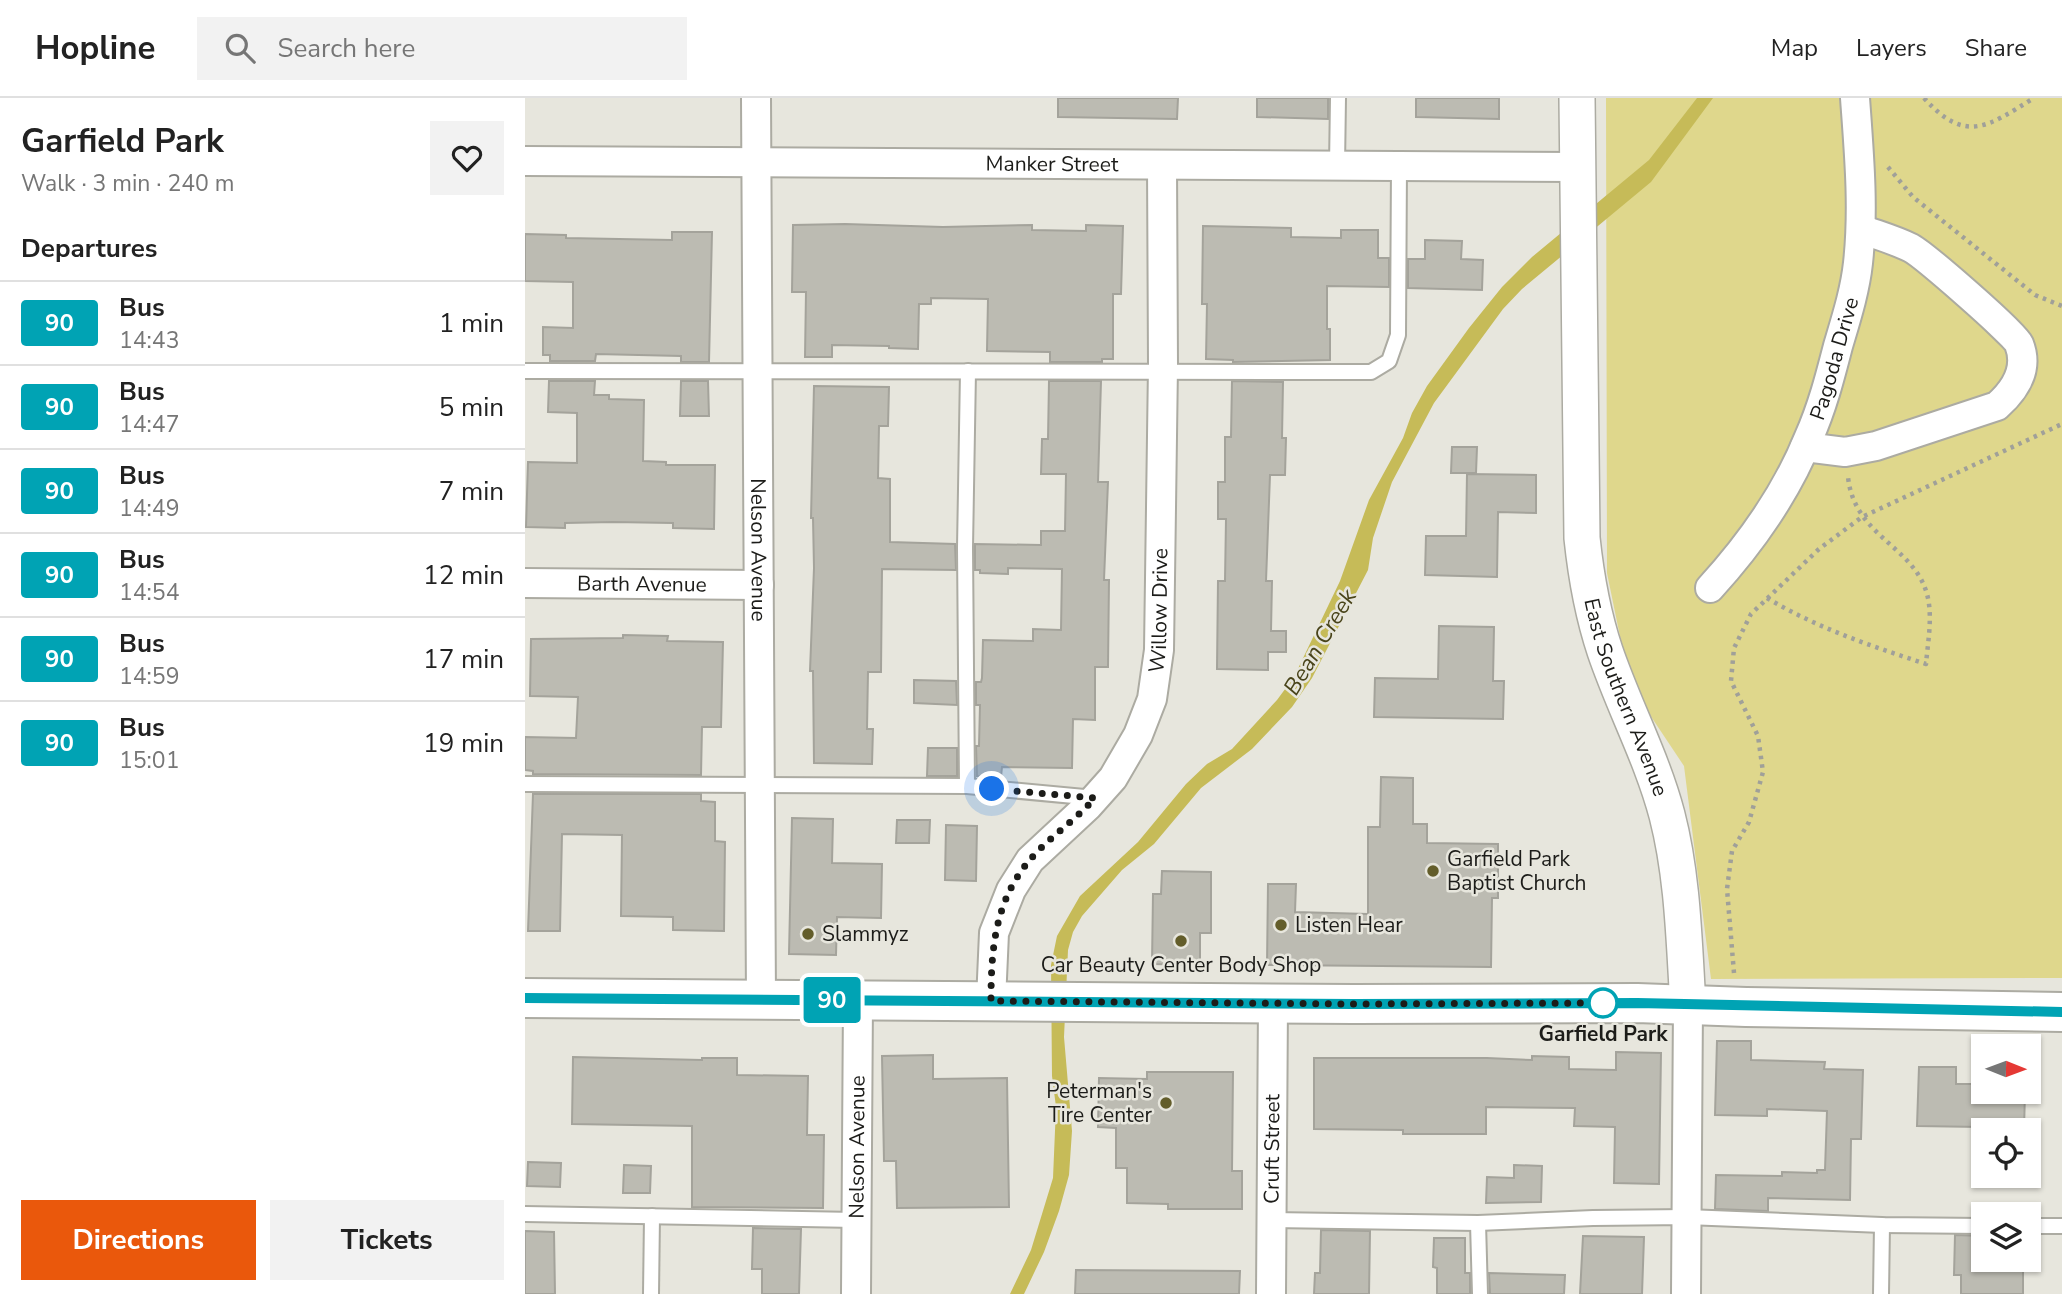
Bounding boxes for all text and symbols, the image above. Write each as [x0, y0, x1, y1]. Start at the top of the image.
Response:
search box [197, 17, 687, 80]
text: Hopline [35, 26, 155, 71]
icon: search [221, 29, 259, 67]
text: Search here [277, 31, 415, 66]
text: Map [1771, 32, 1818, 64]
text: Layers [1856, 32, 1927, 64]
text: Share [1965, 32, 2027, 64]
text: Garfield Park [21, 119, 224, 164]
button: heart [430, 121, 504, 195]
street label: Manker Street [986, 150, 1119, 178]
text: Walk · 3 min · 240 m [21, 168, 234, 199]
text: Departures [21, 231, 157, 266]
text: Bus [119, 290, 165, 325]
street label: Pagoda Drive [1803, 294, 1865, 424]
text: 1 min [439, 306, 504, 341]
text: 90 [45, 307, 74, 339]
text: 14:43 [119, 325, 179, 356]
text: Bus [119, 374, 165, 409]
text: 5 min [439, 390, 504, 425]
text: 90 [45, 391, 74, 423]
text: 14:47 [119, 409, 179, 440]
text: Bus [119, 458, 165, 493]
text: 7 min [439, 474, 504, 509]
text: 90 [45, 475, 74, 507]
street label: Nelson Avenue [744, 478, 773, 622]
text: 14:49 [119, 493, 179, 524]
text: Bus [119, 542, 165, 577]
street label: Willow Drive [1142, 548, 1174, 675]
text: 12 min [423, 558, 504, 593]
text: 90 [45, 559, 74, 591]
street label: Barth Avenue [577, 569, 707, 599]
text: 14:54 [119, 577, 179, 608]
water label: Bean Creek [1276, 583, 1364, 701]
street label: East Southern Avenue [1577, 596, 1675, 800]
text: Bus [119, 626, 165, 661]
text: 17 min [423, 642, 504, 677]
text: 90 [45, 643, 74, 675]
text: 14:59 [119, 661, 179, 692]
text: Bus [119, 710, 165, 745]
text: 19 min [423, 726, 504, 761]
text: 90 [45, 727, 74, 759]
text: 15:01 [119, 745, 179, 776]
your location [974, 771, 1009, 806]
place label: Garfield Park Baptist Church [1447, 845, 1586, 897]
marker: Garfield Park Baptist Church [1425, 863, 1441, 879]
place label: Listen Hear [1295, 911, 1403, 939]
marker: Listen Hear [1273, 917, 1289, 933]
place label: Slammyz [822, 920, 909, 948]
marker: Slammyz [800, 926, 816, 942]
marker: Car Beauty Center Body Shop [1173, 933, 1189, 949]
place label: Car Beauty Center Body Shop [1041, 951, 1321, 979]
line badge: 90 [801, 977, 863, 1023]
text: 90 [818, 984, 846, 1016]
marker: Garfield Park [1588, 988, 1618, 1018]
place label: Garfield Park [1538, 1020, 1668, 1048]
north arrow [1971, 1034, 2041, 1104]
map controls [1971, 1034, 2041, 1272]
street label: Nelson Avenue [843, 1075, 871, 1219]
place label: Peterman's Tire Center [1046, 1077, 1152, 1129]
street label: Cruft Street [1258, 1093, 1286, 1204]
marker: Peterman's Tire Center [1158, 1095, 1174, 1111]
button: locate [1971, 1118, 2041, 1188]
button: Directions [21, 1200, 256, 1280]
button: Tickets [270, 1200, 504, 1280]
button: layers [1971, 1202, 2041, 1272]

